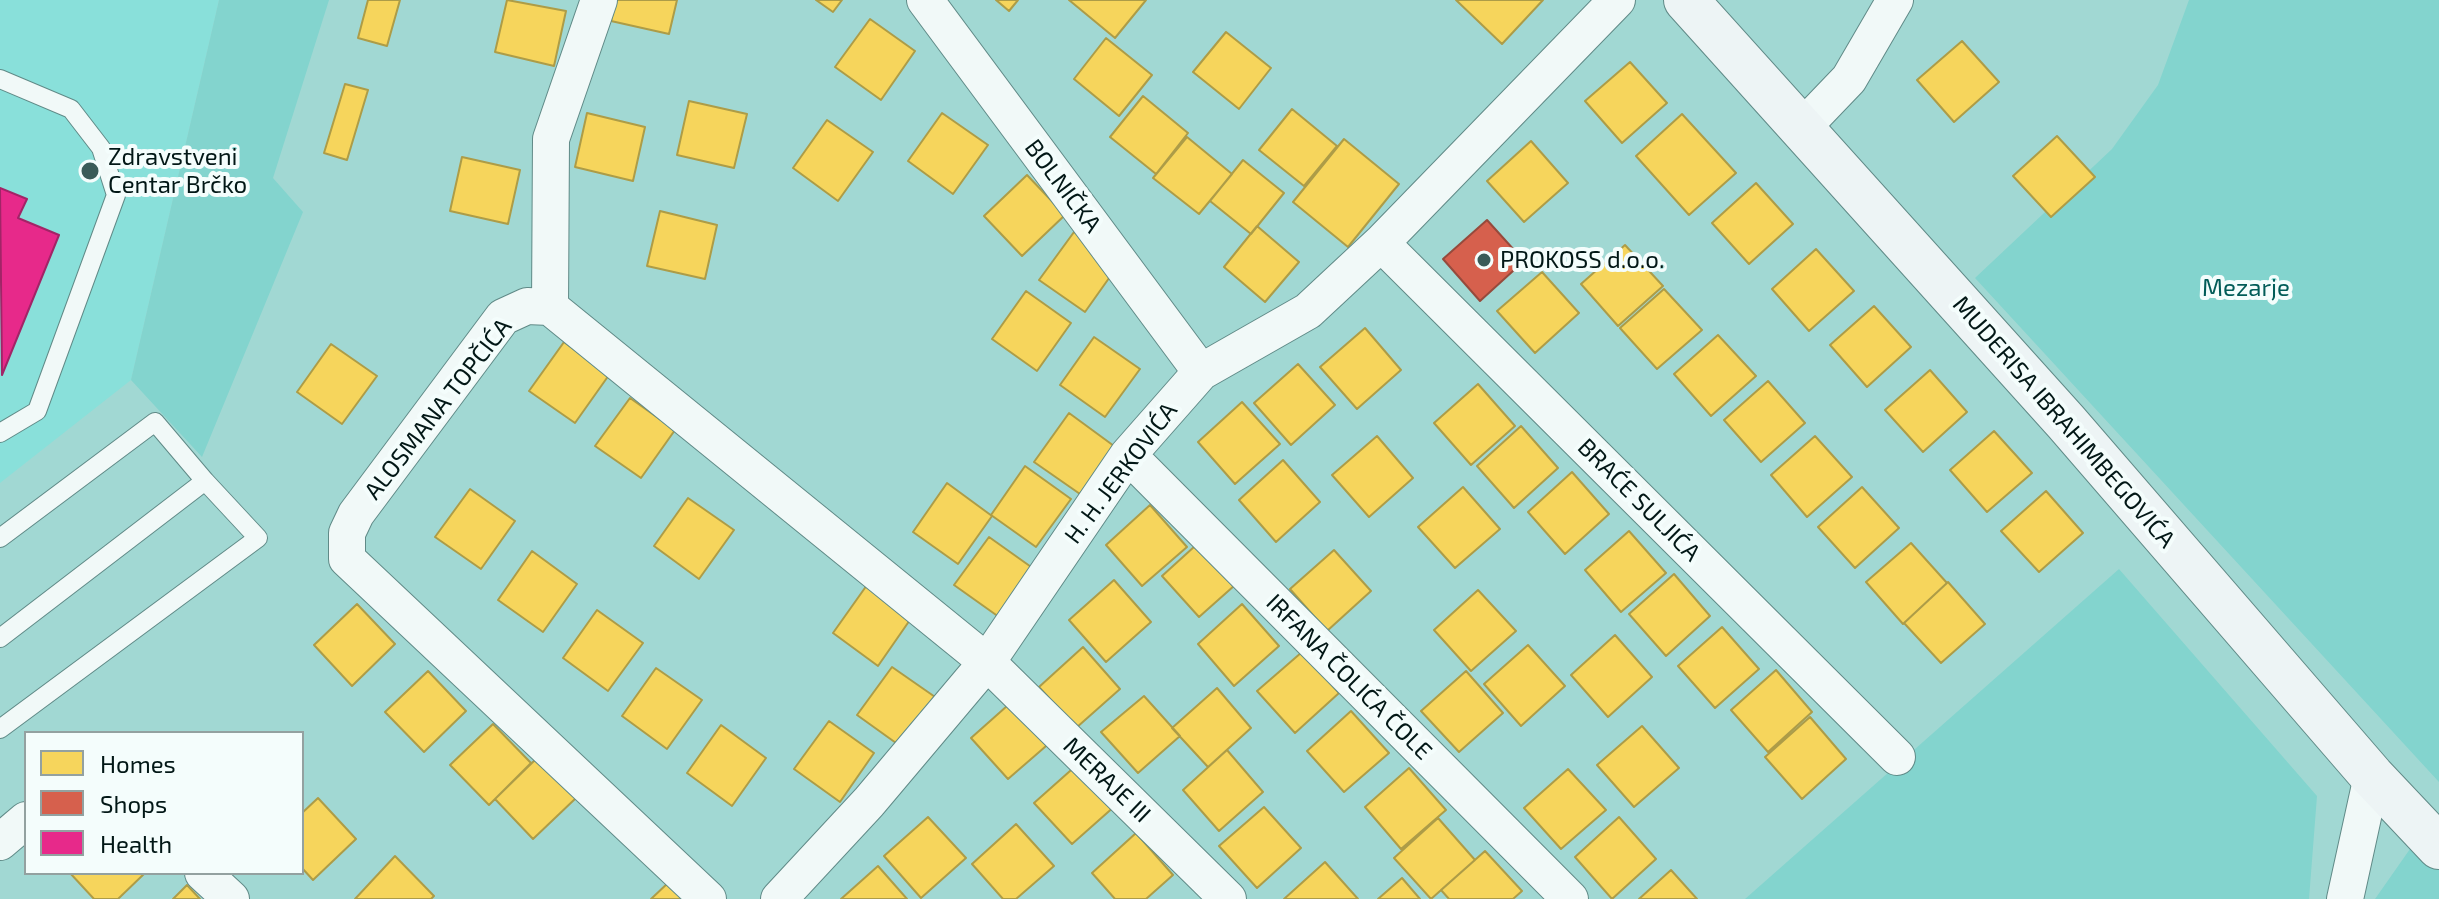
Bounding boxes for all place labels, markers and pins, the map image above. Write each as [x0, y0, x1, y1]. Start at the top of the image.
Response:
place label: Zdravstveni Centar Brčko [108, 143, 247, 199]
marker: Zdravstveni Centar Brčko [79, 160, 101, 182]
place label: PROKOSS d.o.o. [1500, 246, 1664, 274]
marker: PROKOSS d.o.o. [1475, 251, 1493, 269]

